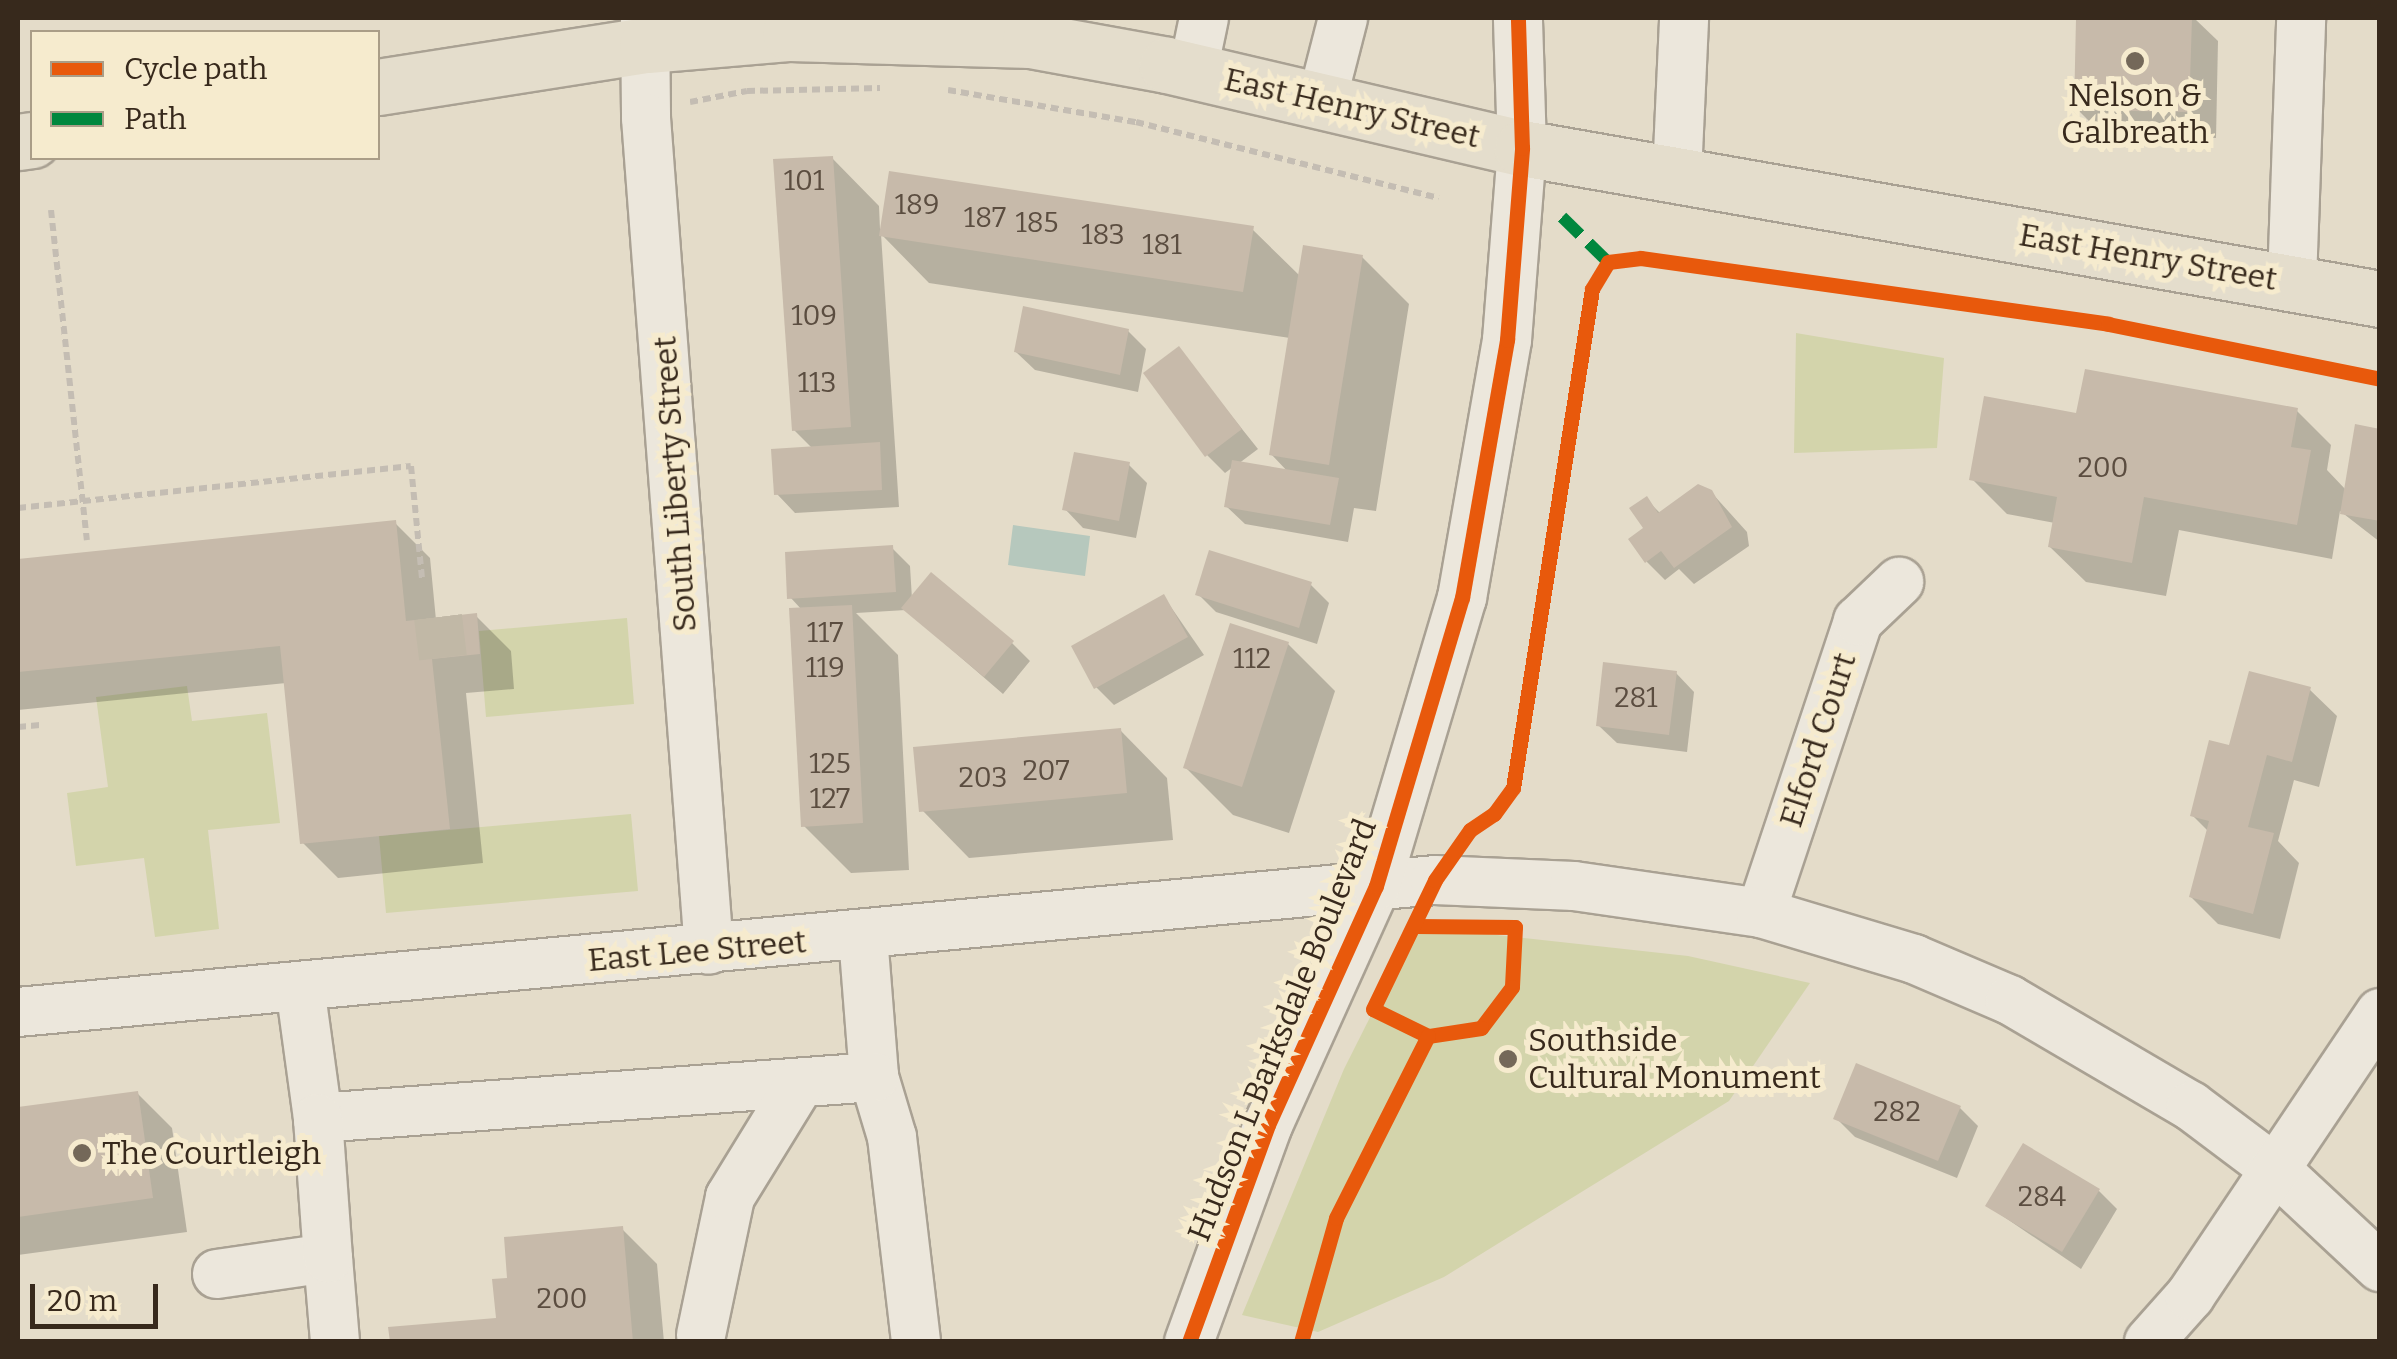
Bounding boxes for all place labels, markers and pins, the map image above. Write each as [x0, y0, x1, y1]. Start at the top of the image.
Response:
marker: Nelson & Galbreath [2124, 50, 2146, 72]
place label: Nelson & Galbreath [2061, 77, 2209, 152]
place label: Southside Cultural Monument [1528, 1022, 1821, 1097]
marker: Southside Cultural Monument [1497, 1048, 1519, 1070]
place label: The Courtleigh [102, 1134, 321, 1172]
marker: The Courtleigh [71, 1142, 93, 1164]

